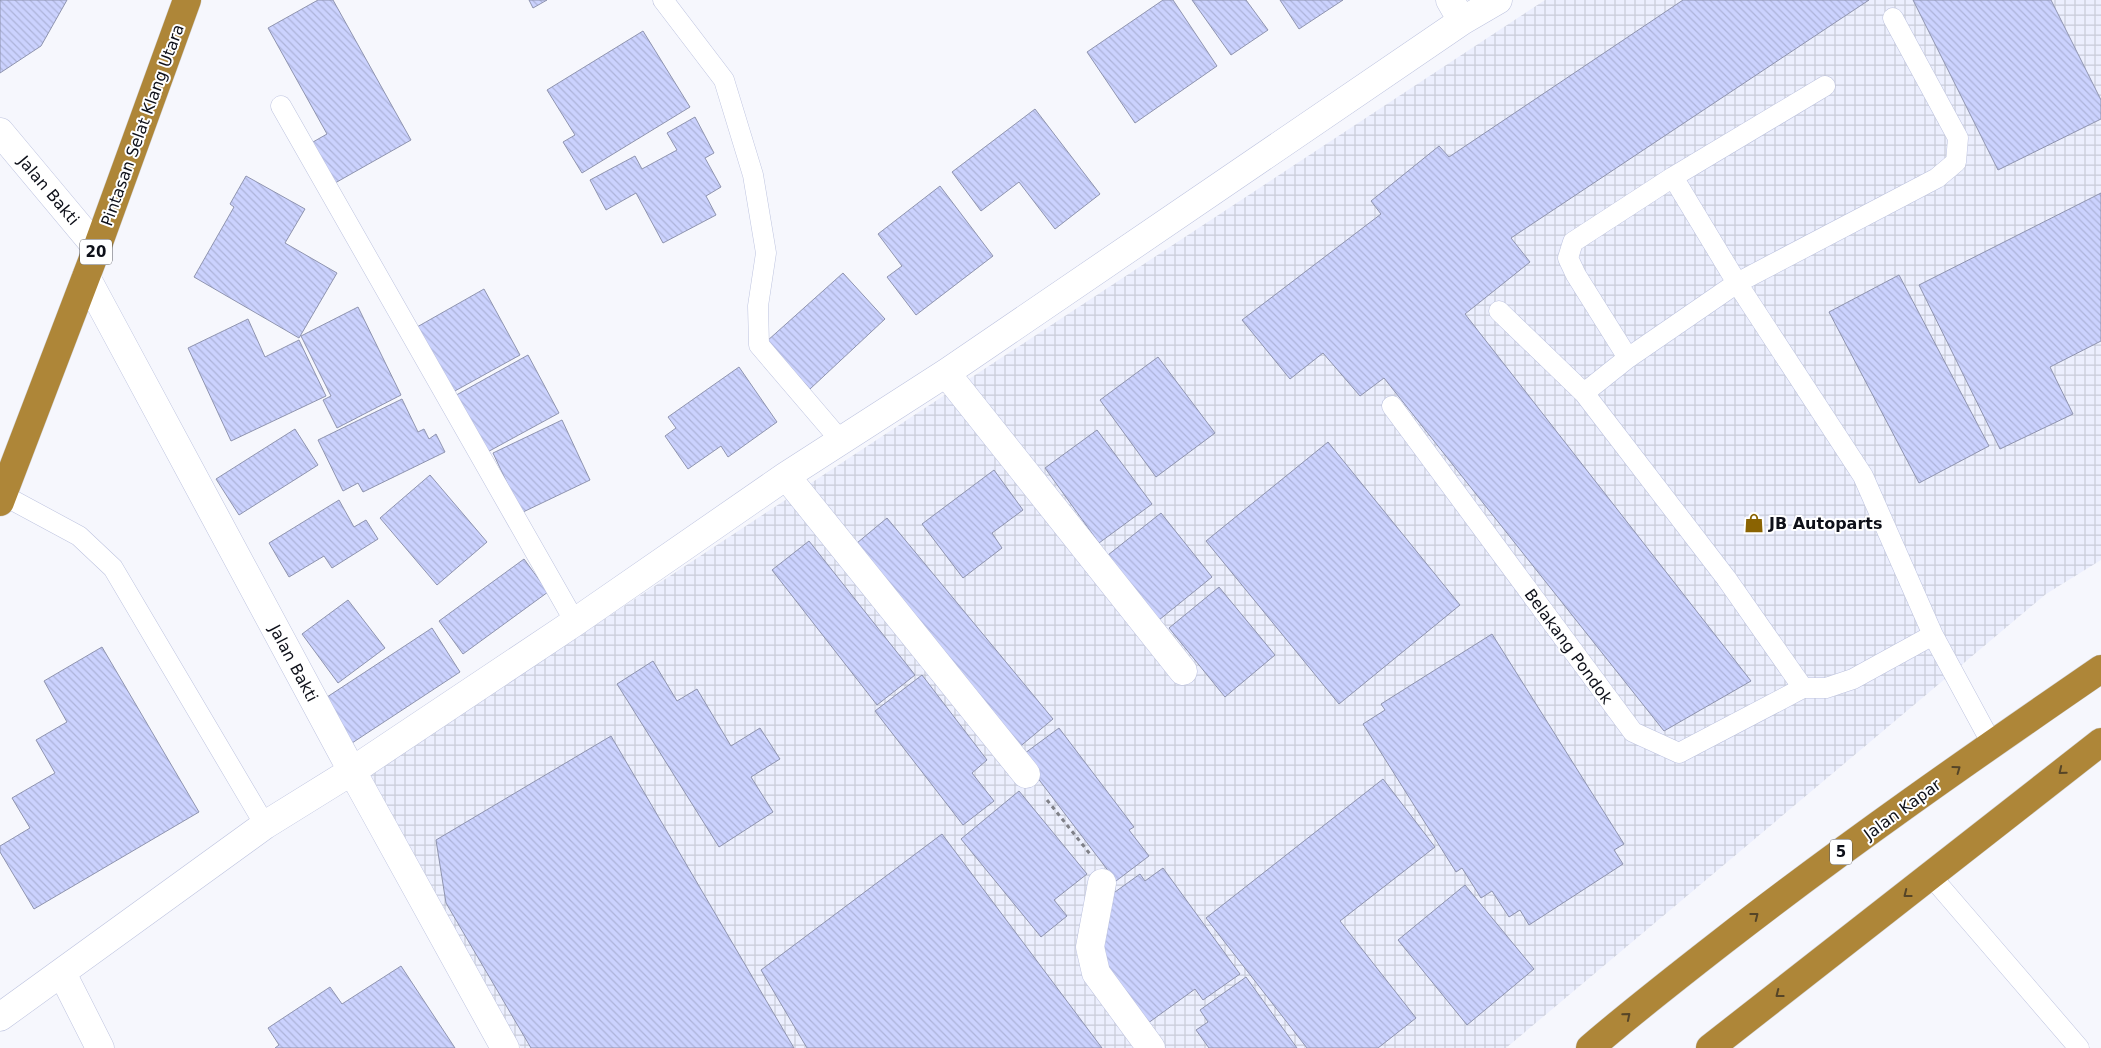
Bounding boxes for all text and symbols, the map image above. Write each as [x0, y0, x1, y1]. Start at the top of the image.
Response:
street label: Pintasan Selat Klang Utara [97, 22, 188, 229]
street label: Jalan Bakti [13, 151, 83, 229]
road number: 20 [80, 240, 112, 264]
shop icon: JB Autoparts [1743, 512, 1765, 534]
place label: JB Autoparts [1768, 514, 1882, 533]
street label: Belakang Pondok [1521, 585, 1617, 708]
street label: Jalan Bakti [265, 620, 322, 705]
one-way arrow [1951, 766, 1961, 775]
one-way arrow [2059, 766, 2068, 774]
street label: Jalan Kapar [1859, 775, 1945, 844]
road number: 5 [1830, 840, 1852, 864]
one-way arrow [1903, 888, 1913, 897]
one-way arrow [1749, 913, 1759, 922]
one-way arrow [1775, 988, 1785, 997]
one-way arrow [1621, 1013, 1630, 1022]

